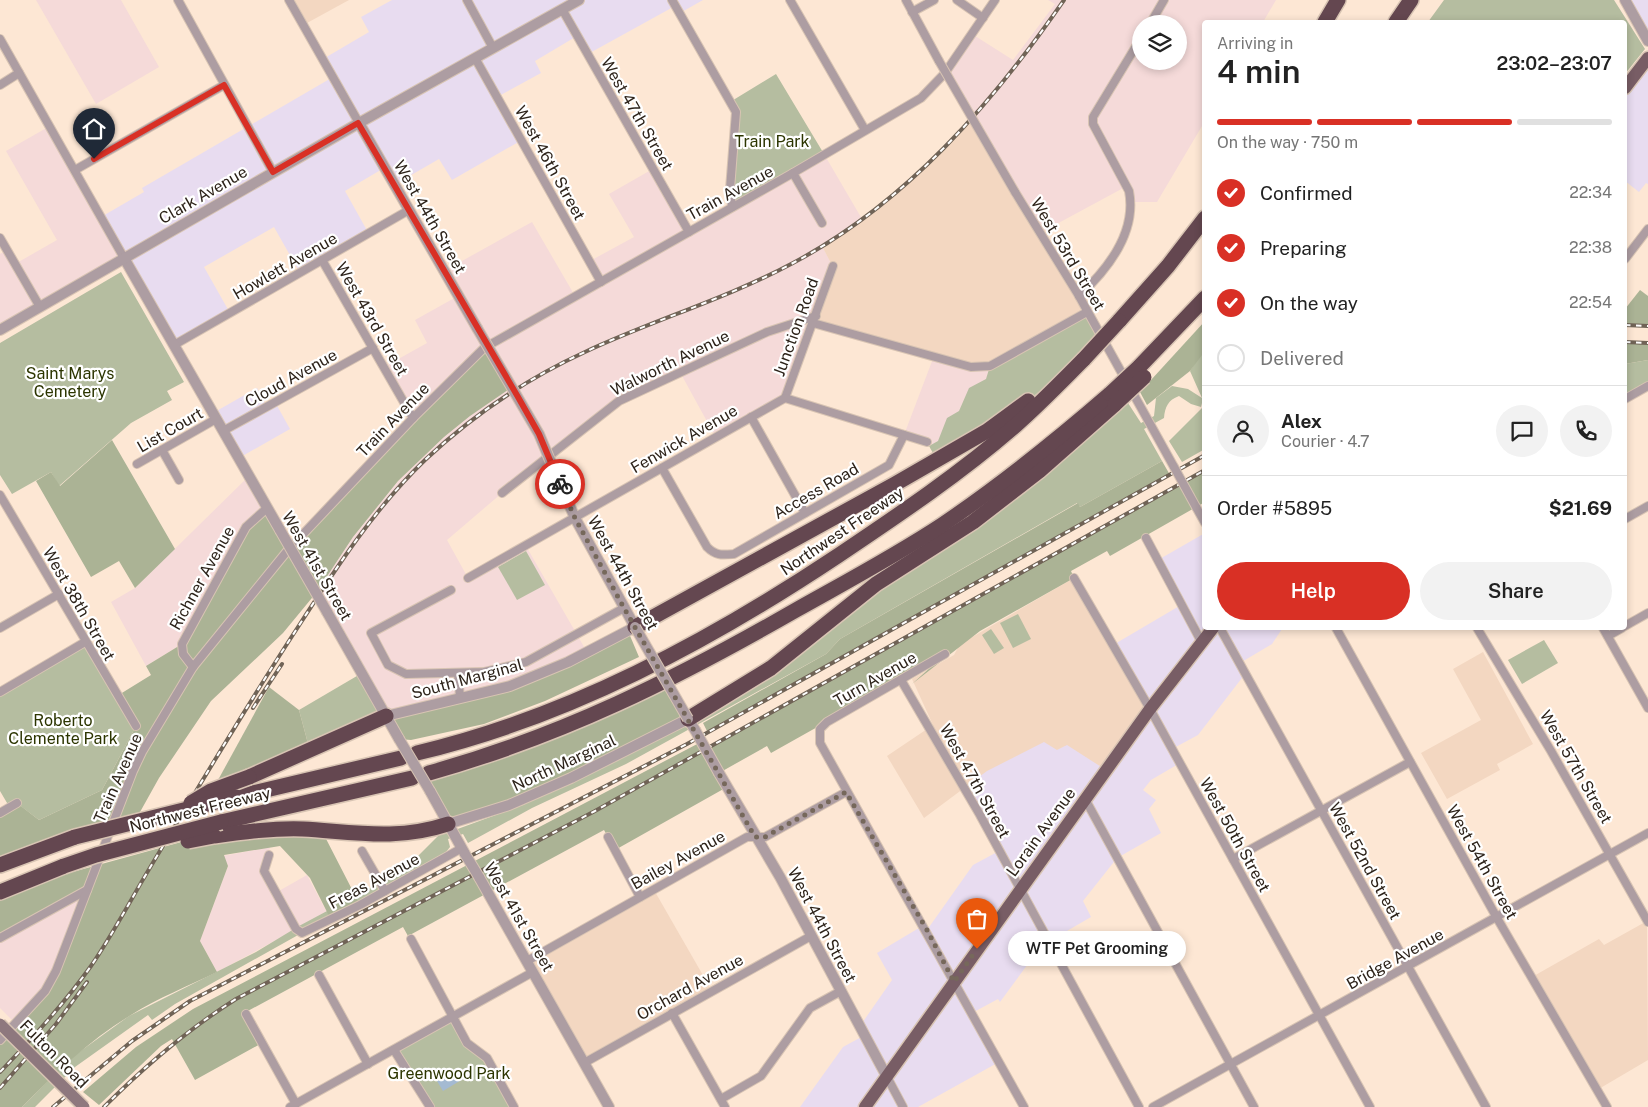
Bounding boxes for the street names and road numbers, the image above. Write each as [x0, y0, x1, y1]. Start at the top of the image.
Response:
street label: West 47th Street [597, 54, 677, 174]
street label: West 46th Street [511, 103, 589, 223]
street label: West 44th Street [390, 157, 470, 277]
street label: Train Avenue [683, 161, 777, 225]
street label: Clark Avenue [156, 162, 250, 228]
street label: West 53rd Street [1027, 194, 1109, 314]
street label: Howlett Avenue [229, 228, 341, 304]
street label: West 43rd Street [332, 259, 412, 379]
street label: Junction Road [769, 275, 823, 379]
street label: Walworth Avenue [608, 326, 732, 400]
street label: Cloud Avenue [242, 345, 340, 411]
street label: Train Avenue [353, 379, 433, 461]
street label: Fenwick Avenue [627, 401, 741, 477]
street label: List Court [134, 404, 206, 456]
street label: Access Road [770, 459, 862, 523]
street label: Northwest Freeway [777, 482, 908, 579]
street label: West 41st Street [278, 508, 356, 624]
street label: West 44th Street [584, 513, 662, 633]
street label: Richner Avenue [166, 523, 238, 633]
street label: West 38th Street [39, 544, 119, 664]
street label: Turn Avenue [830, 648, 920, 710]
street label: South Marginal [409, 655, 525, 703]
street label: West 57th Street [1536, 707, 1616, 827]
street label: West 47th Street [936, 721, 1014, 841]
street label: Train Avenue [90, 730, 146, 826]
street label: North Marginal [509, 731, 619, 795]
street label: West 50th Street [1196, 775, 1274, 895]
street label: Northwest Freeway [128, 783, 273, 837]
street label: Lorain Avenue [1002, 784, 1080, 880]
street label: West 52nd Street [1325, 799, 1405, 923]
street label: West 54th Street [1443, 801, 1521, 923]
street label: Bailey Avenue [628, 826, 728, 894]
street label: Freas Avenue [325, 849, 423, 913]
street label: West 41st Street [480, 859, 558, 975]
street label: West 44th Street [784, 864, 860, 986]
street label: Bridge Avenue [1343, 925, 1447, 993]
street label: Orchard Avenue [633, 950, 747, 1024]
street label: Fulton Road [16, 1016, 92, 1092]

